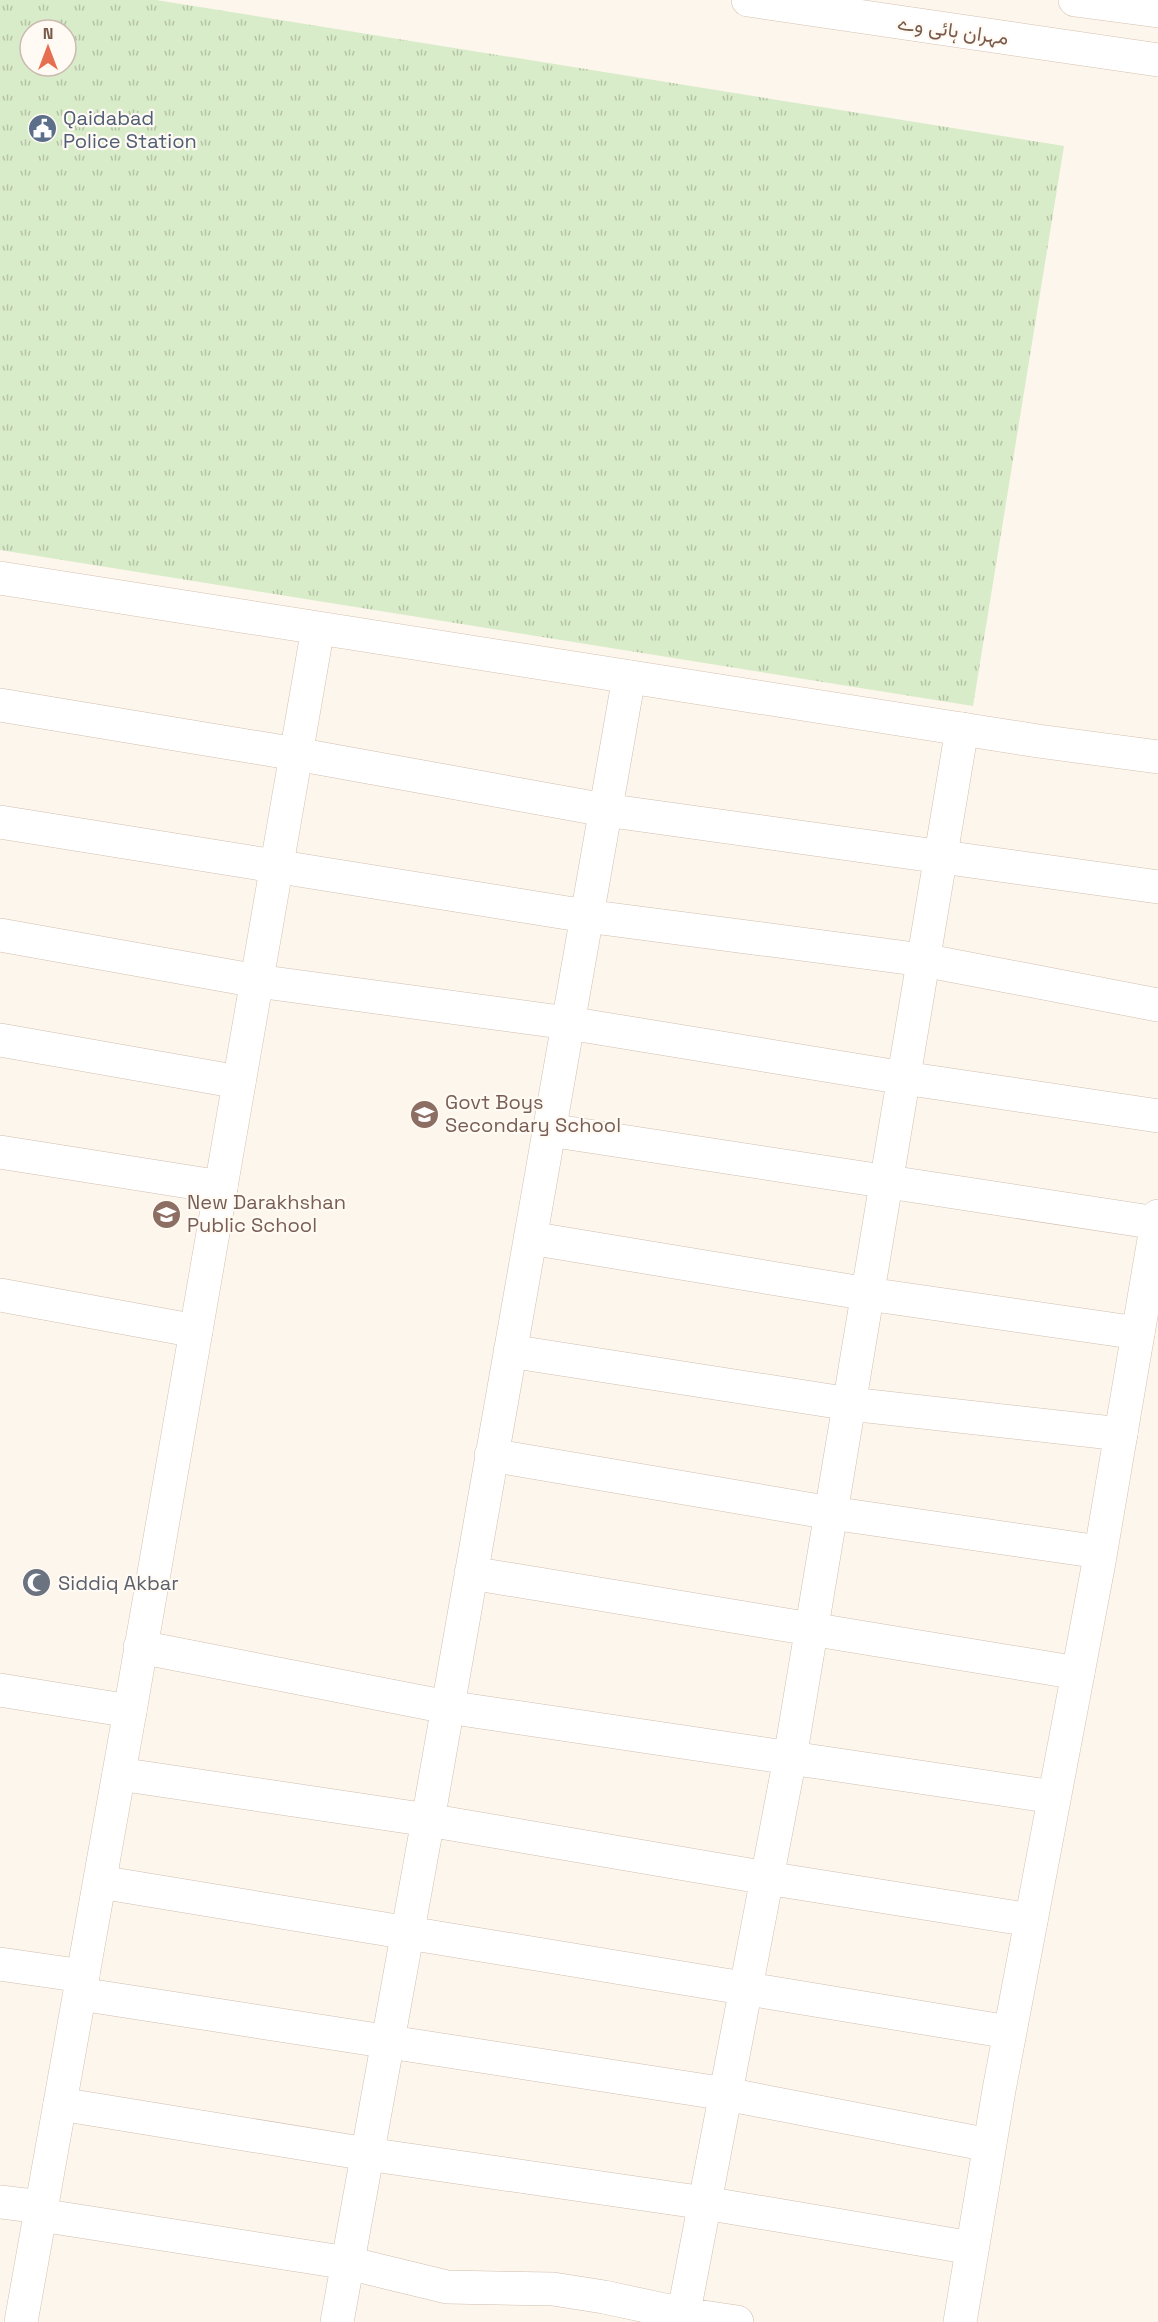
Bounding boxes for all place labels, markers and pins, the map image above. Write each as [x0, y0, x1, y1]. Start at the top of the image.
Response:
place label: Qaidabad Police Station [63, 105, 197, 154]
public building icon: Qaidabad Police Station [26, 113, 58, 145]
place label: Govt Boys Secondary School [445, 1089, 621, 1138]
school or university icon: Govt Boys Secondary School [408, 1098, 440, 1130]
place label: New Darakhshan Public School [187, 1189, 346, 1238]
school or university icon: New Darakhshan Public School [150, 1198, 182, 1230]
mosque icon: Siddiq Akbar [21, 1567, 53, 1599]
place label: Siddiq Akbar [58, 1570, 179, 1596]

